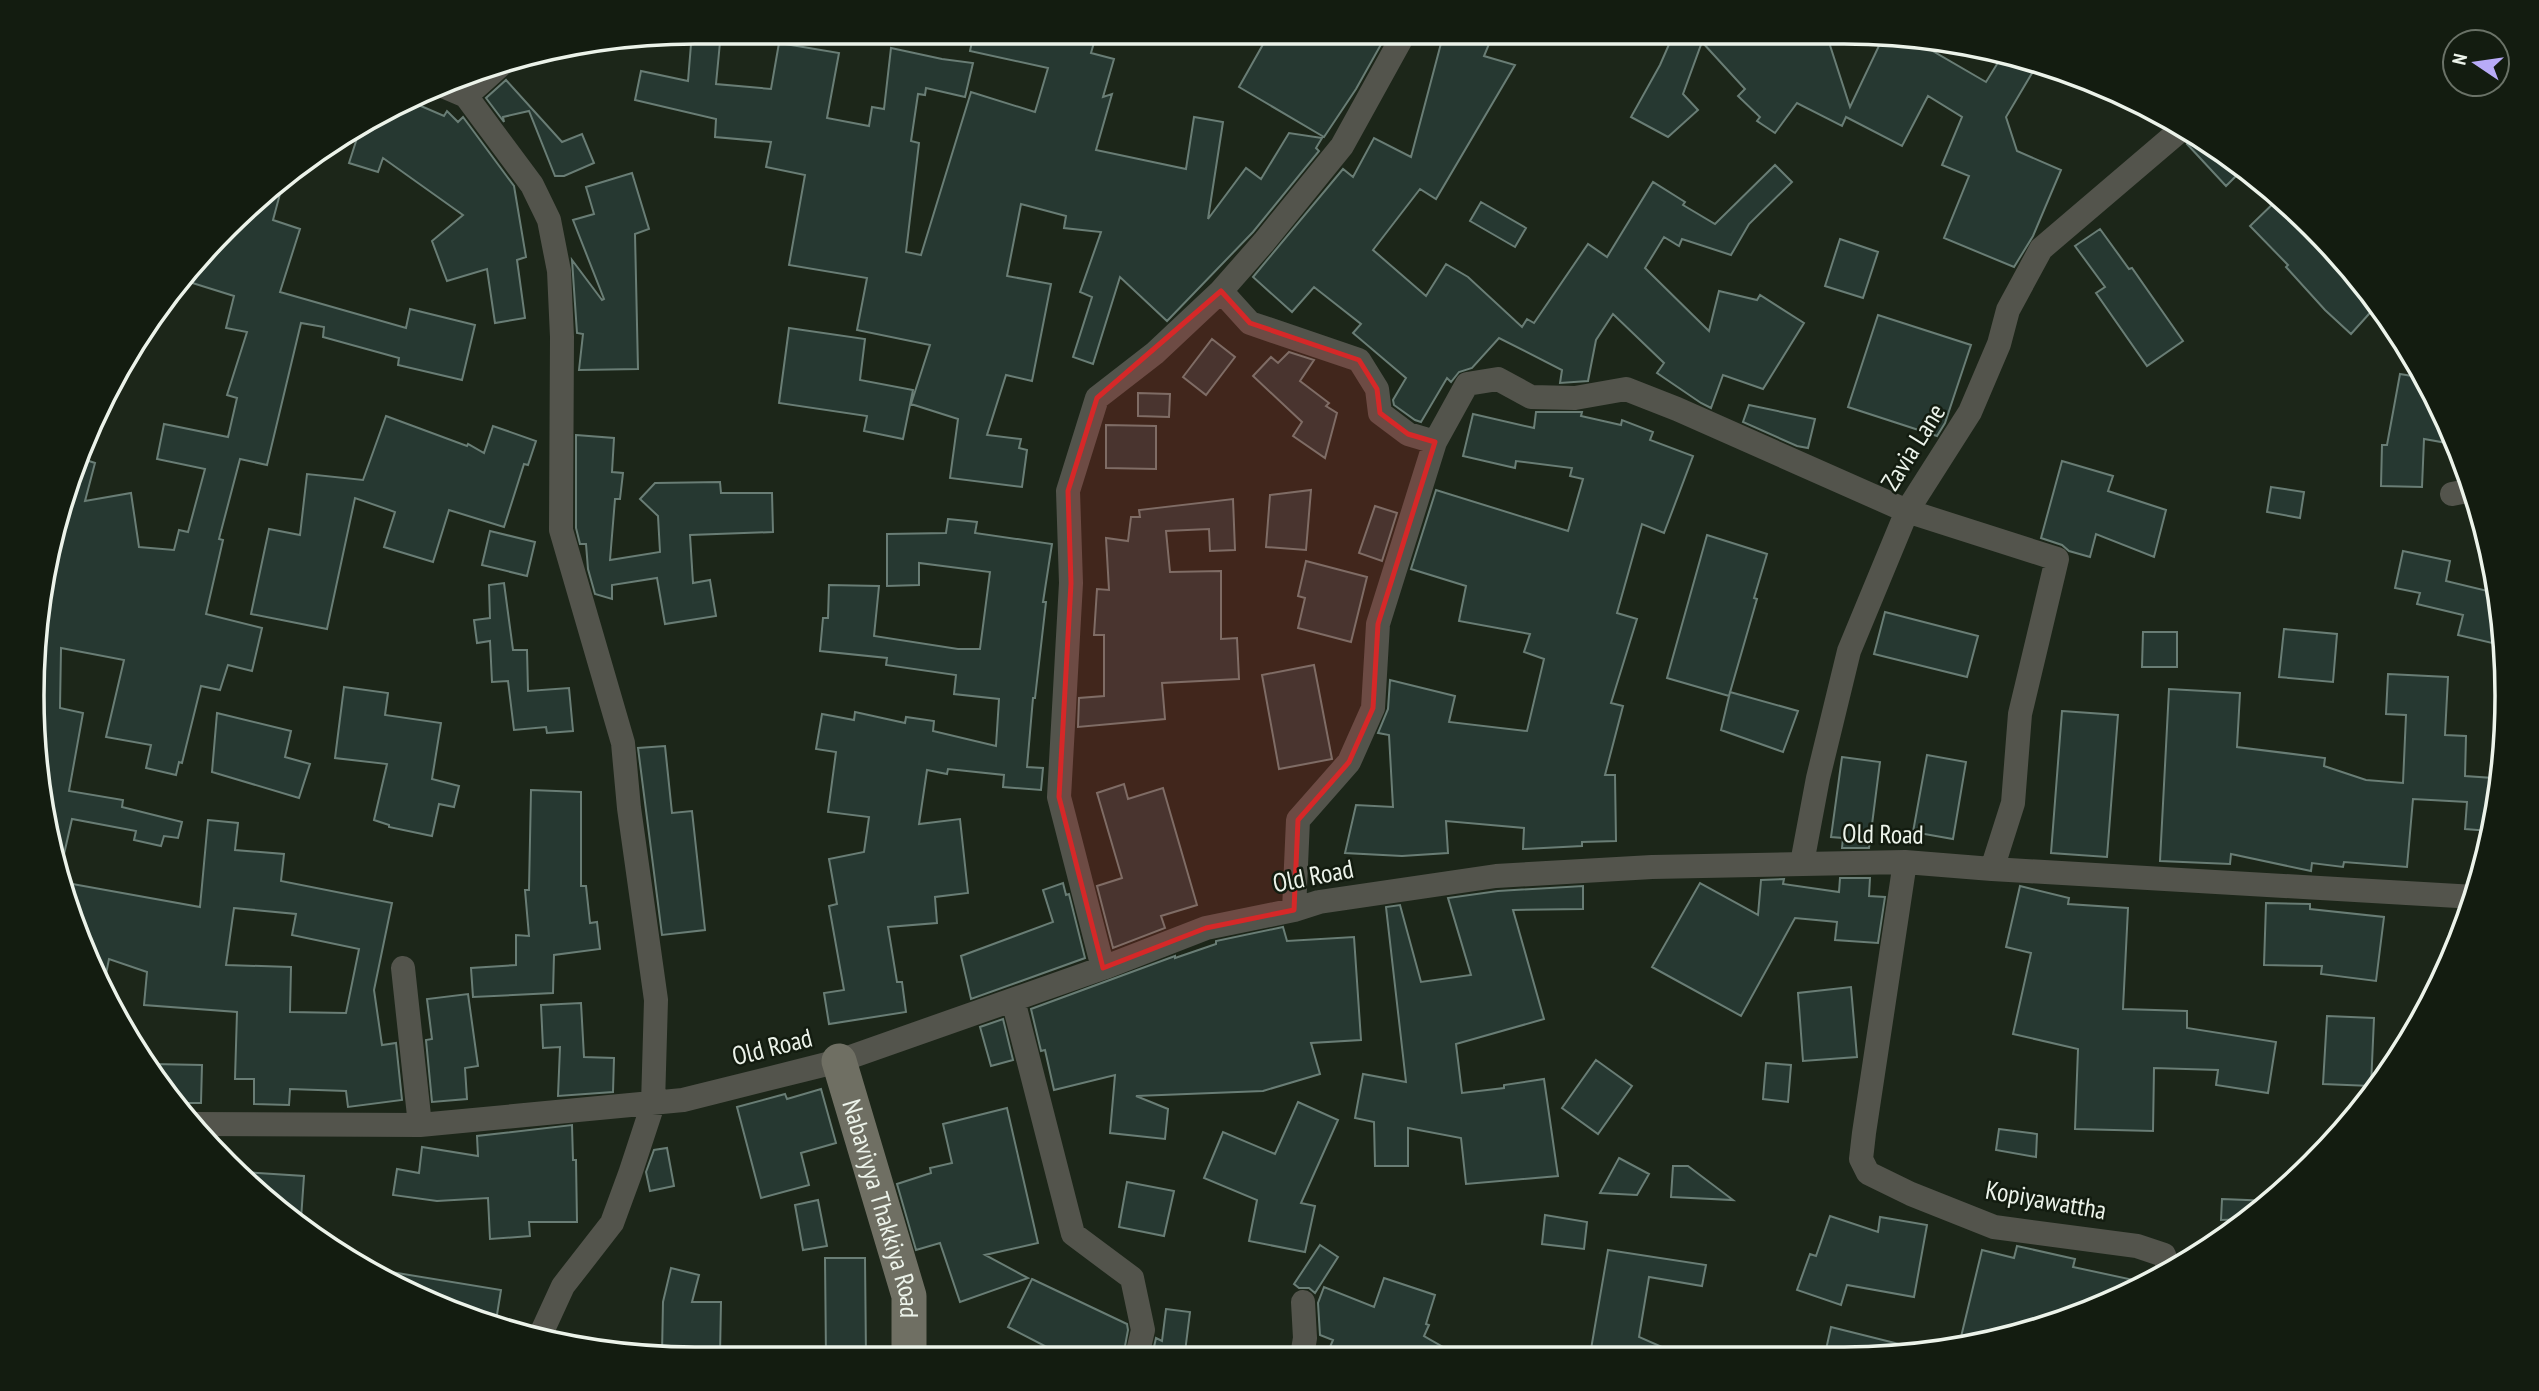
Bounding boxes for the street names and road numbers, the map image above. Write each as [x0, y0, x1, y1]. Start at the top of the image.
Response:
street label: Zavia Lane [1873, 397, 1952, 496]
street label: Old Road [1842, 816, 1924, 851]
street label: Old Road [1270, 852, 1356, 899]
street label: Old Road [728, 1021, 815, 1072]
street label: Nabaviyya Thakkiya Road [835, 1095, 926, 1318]
street label: Kopiyawattha [1983, 1173, 2109, 1226]

